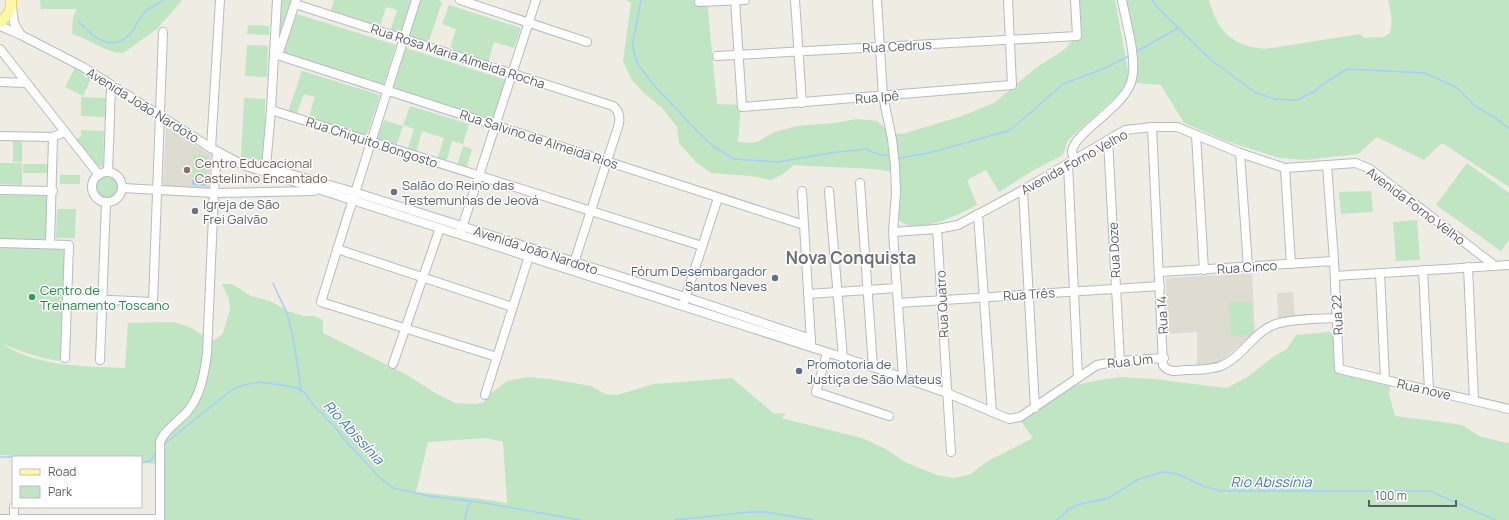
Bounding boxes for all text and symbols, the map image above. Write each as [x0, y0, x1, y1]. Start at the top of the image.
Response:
street label: Rua Rosa Maria Almeida Rocha [369, 19, 547, 93]
street label: Rua Cedrus [862, 35, 932, 57]
street label: Avenida João Nardoto [83, 63, 203, 147]
street label: Rua Ipê [854, 86, 900, 108]
street label: Rua Salvino de Almeida Rios [457, 105, 621, 173]
street label: Rua Chiquito Bongosto [304, 112, 441, 172]
street label: Avenida Forno Velho [1017, 125, 1131, 199]
place label: Centro Educacional Castelinho Encantado [195, 154, 328, 187]
street label: Avenida Forno Velho [1363, 163, 1469, 249]
marker: Centro Educacional Castelinho Encantado [182, 165, 192, 175]
place label: Salão do Reino das Testemunhas de Jeová [402, 176, 539, 209]
marker: Salão do Reino das Testemunhas de Jeová [389, 187, 399, 197]
place label: Igreja de São Frei Galvão [203, 195, 280, 228]
marker: Igreja de São Frei Galvão [190, 206, 200, 216]
street label: Avenida João Nardoto [472, 221, 601, 279]
street label: Rua Doze [1104, 221, 1124, 278]
district label: Nova Conquista [786, 246, 916, 269]
street label: Rua Cinco [1216, 256, 1278, 278]
place label: Fórum Desembargador Santos Neves [631, 262, 767, 295]
street label: Rua Quatro [931, 269, 953, 338]
marker: Fórum Desembargador Santos Neves [770, 273, 780, 283]
place label: Centro de Treinamento Toscano [40, 281, 170, 314]
street label: Rua Três [1002, 283, 1056, 305]
marker: Centro de Treinamento Toscano [27, 292, 37, 302]
street label: Rua 22 [1327, 294, 1347, 336]
street label: Rua 14 [1152, 295, 1172, 335]
street label: Rua Um [1106, 350, 1154, 372]
place label: Promotoria de Justiça de São Mateus [807, 355, 942, 388]
marker: Promotoria de Justiça de São Mateus [794, 366, 804, 376]
street label: Rua nove [1395, 374, 1453, 404]
water label: Rio Abissínia [319, 396, 389, 469]
legend [12, 456, 142, 508]
text: Road [48, 463, 76, 480]
water label: Rio Abissínia [1231, 472, 1313, 491]
scale bar [1369, 482, 1456, 508]
text: Park [48, 483, 73, 500]
text: 100 m [1375, 487, 1407, 504]

